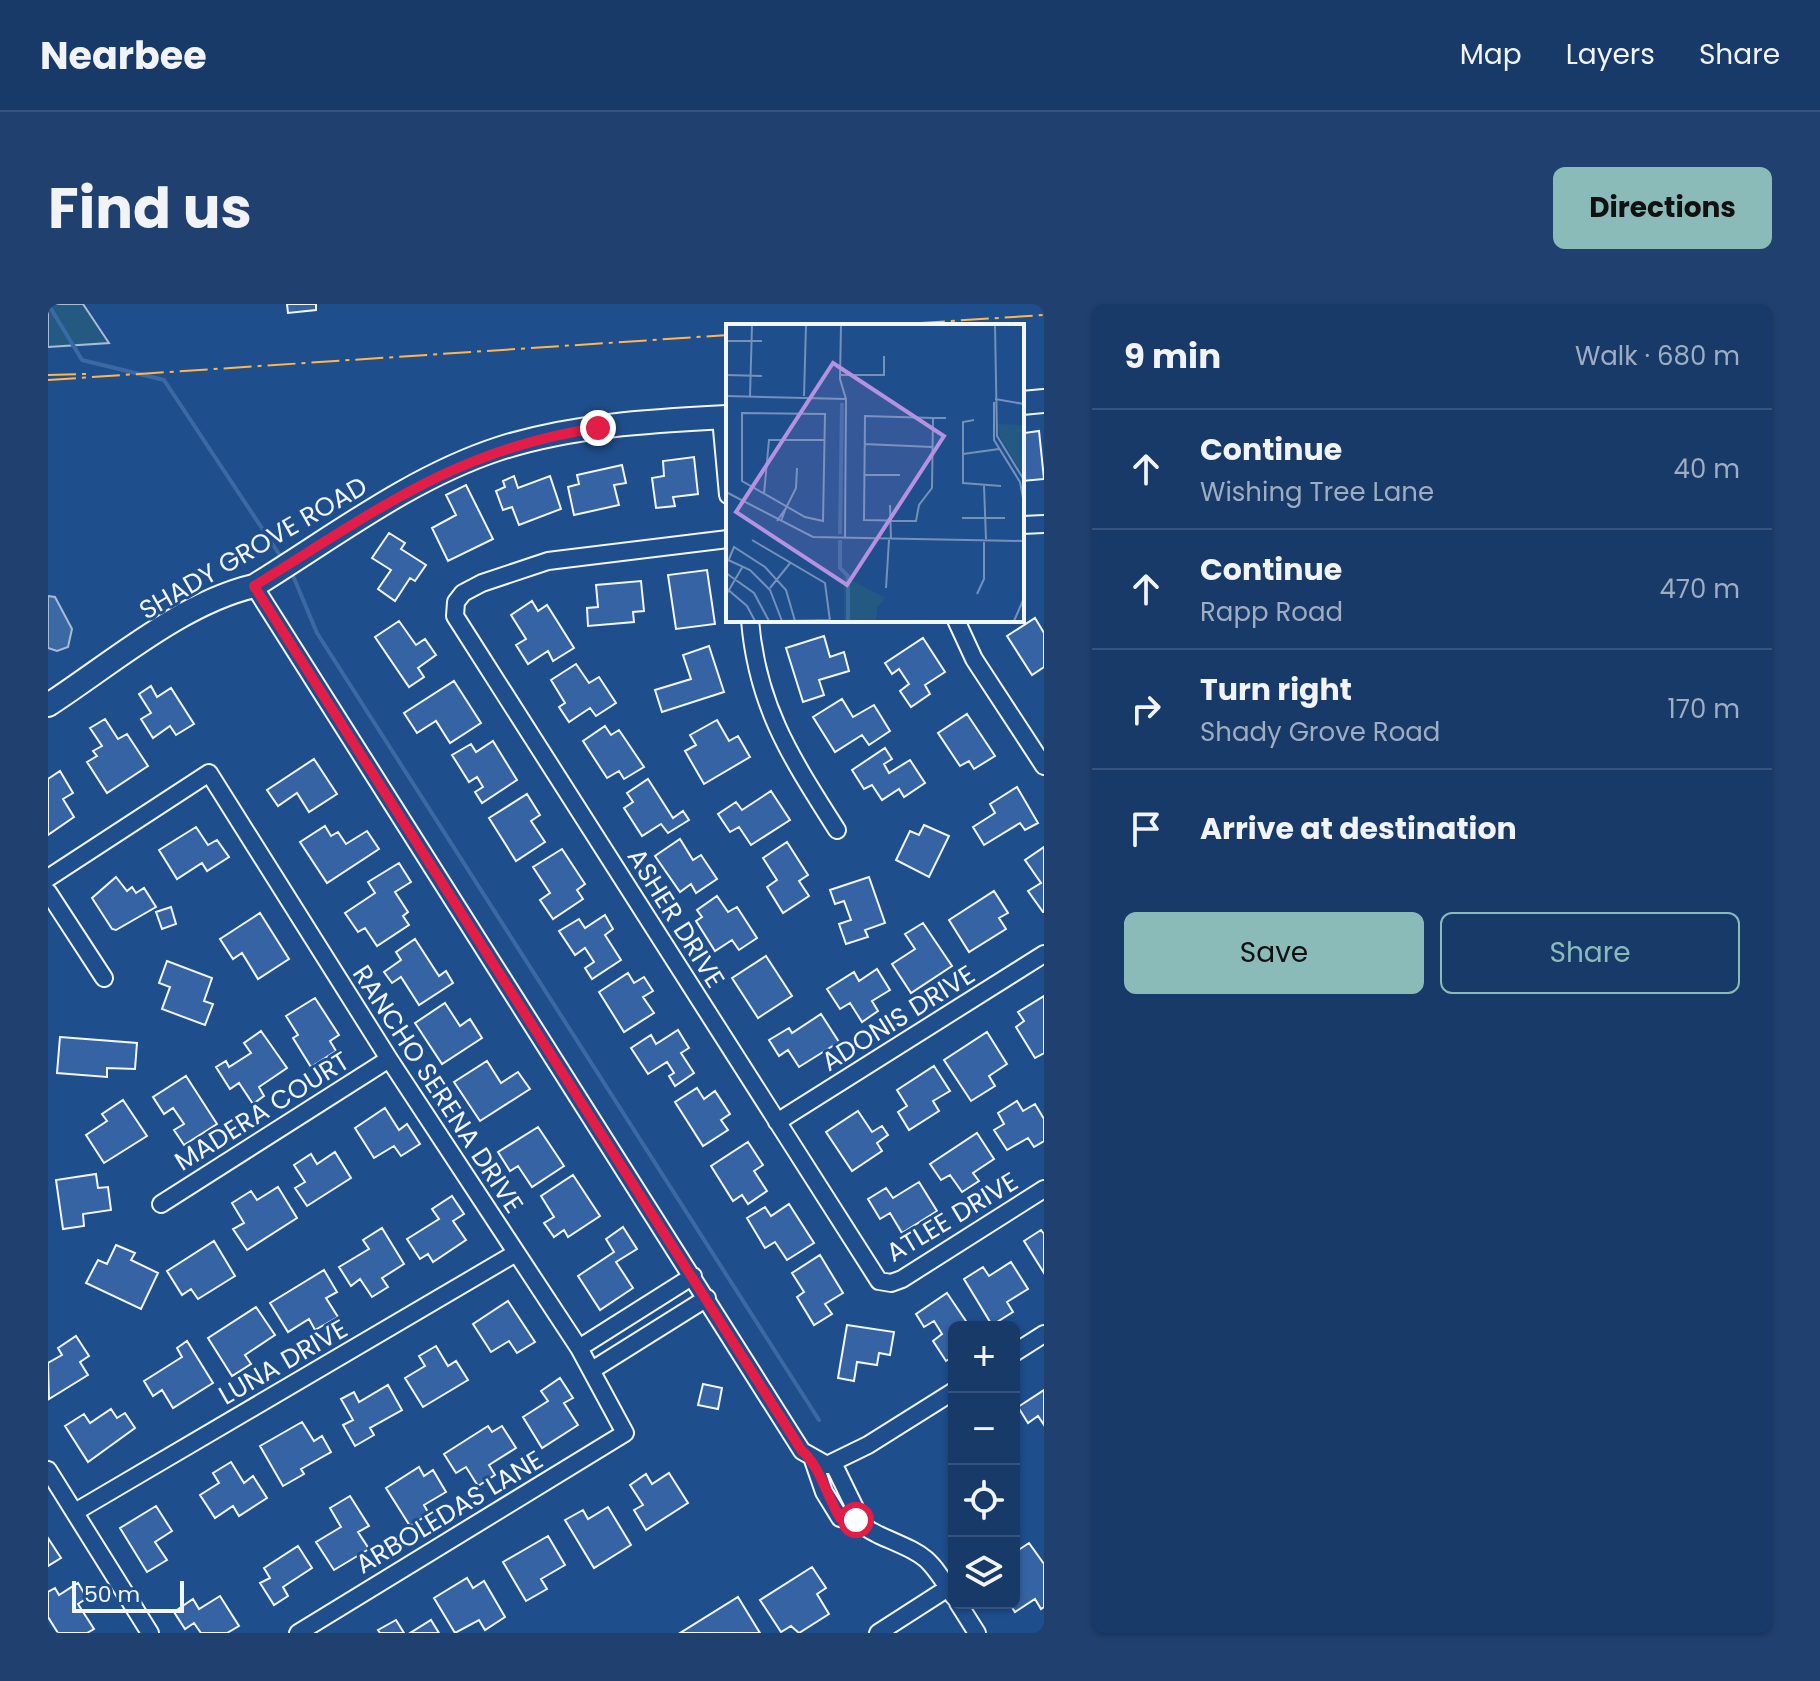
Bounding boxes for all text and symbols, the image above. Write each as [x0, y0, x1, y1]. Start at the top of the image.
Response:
text: Nearbee [40, 29, 207, 82]
text: Map [1460, 35, 1522, 74]
text: Layers [1566, 35, 1655, 74]
text: Share [1699, 35, 1780, 74]
button: Directions [1553, 167, 1772, 249]
text: Find us [48, 169, 252, 248]
inset map [726, 324, 1024, 622]
text: 9 min [1124, 332, 1221, 380]
text: Walk · 680 m [1575, 338, 1740, 374]
route end [580, 410, 616, 446]
text: Continue [1200, 428, 1342, 471]
icon: ahead [1124, 447, 1168, 491]
text: 40 m [1674, 451, 1740, 487]
street label: SHADY GROVE ROAD [132, 468, 374, 628]
text: Wishing Tree Lane [1200, 474, 1434, 510]
text: Continue [1200, 548, 1342, 591]
icon: ahead [1124, 567, 1168, 611]
text: 470 m [1659, 571, 1740, 607]
text: Rapp Road [1200, 594, 1343, 630]
text: Turn right [1200, 668, 1352, 711]
icon: right [1124, 687, 1168, 731]
text: 170 m [1667, 691, 1740, 727]
text: Shady Grove Road [1200, 714, 1440, 750]
icon: arrive [1124, 807, 1168, 851]
text: Arrive at destination [1200, 807, 1517, 850]
street label: ASHER DRIVE [619, 841, 733, 995]
button: Save [1124, 912, 1424, 994]
button: Share [1440, 912, 1740, 994]
street label: ADONIS DRIVE [814, 956, 982, 1080]
street label: RANCHO SERENA DRIVE [344, 958, 532, 1220]
street label: MADERA COURT [168, 1043, 356, 1179]
street label: ATLEE DRIVE [879, 1163, 1025, 1271]
street label: LUNA DRIVE [212, 1311, 354, 1413]
map controls [948, 1321, 1020, 1609]
button: + [948, 1321, 1020, 1393]
button: − [948, 1393, 1020, 1465]
street label: ARBOLEDAS LANE [349, 1442, 549, 1582]
button: locate [948, 1465, 1020, 1537]
route start [838, 1502, 874, 1538]
button: layers [948, 1537, 1020, 1609]
scale bar [72, 1577, 184, 1613]
text: 50 m [84, 1579, 140, 1610]

